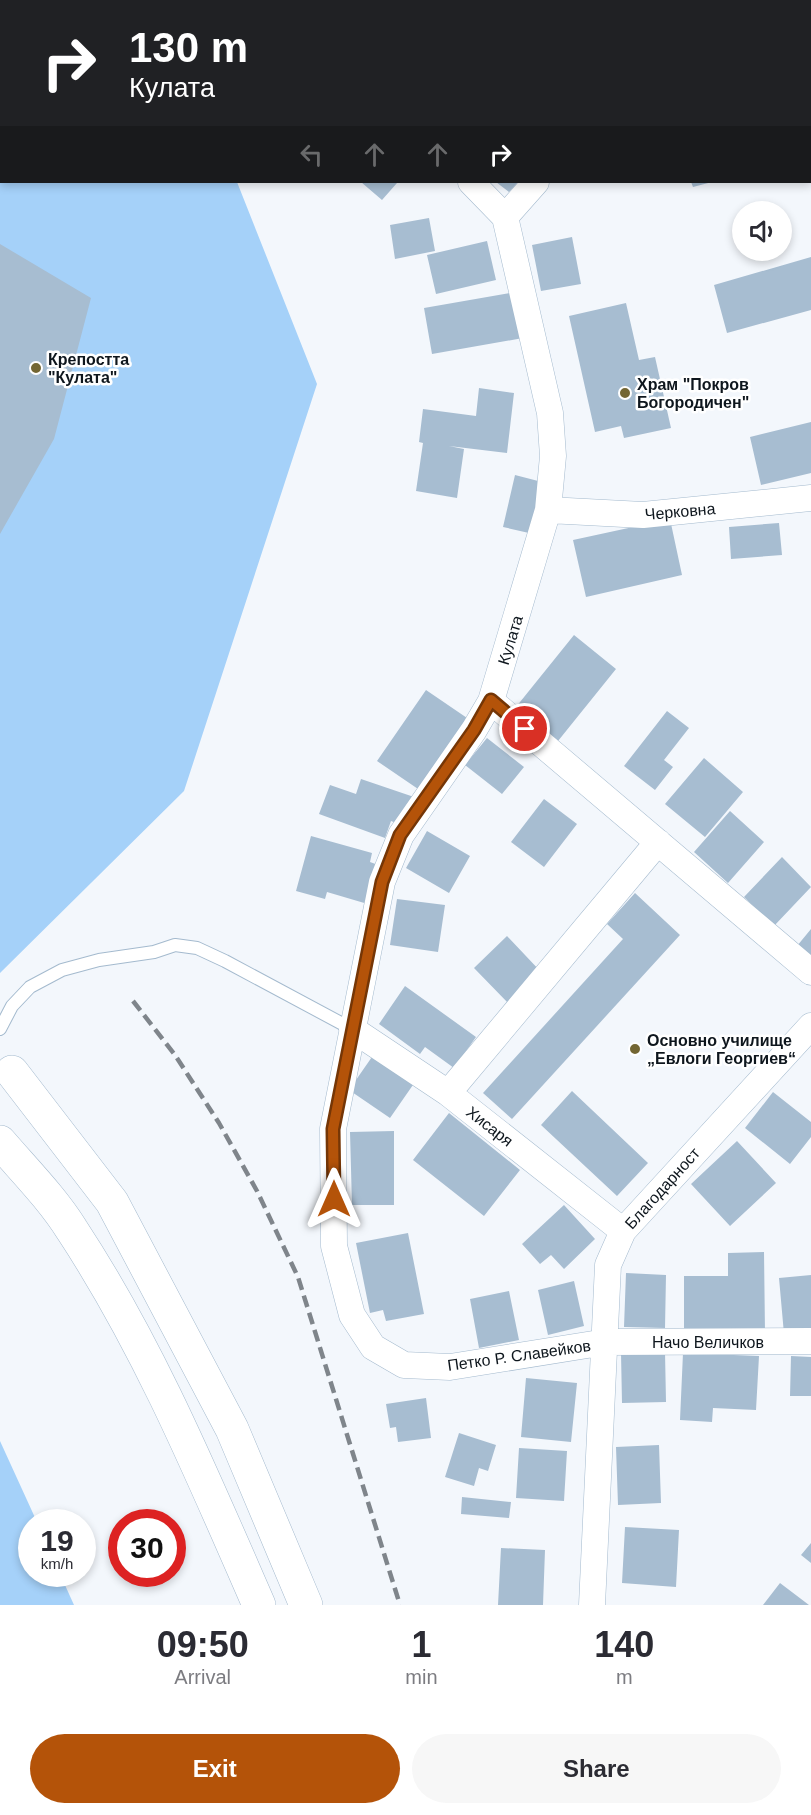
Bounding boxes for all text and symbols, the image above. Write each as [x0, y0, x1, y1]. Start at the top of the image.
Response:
icon: right [30, 24, 108, 102]
text: 130 m [129, 24, 248, 71]
text: Кулата [129, 73, 215, 103]
icon: left [295, 138, 328, 171]
icon: ahead [358, 138, 391, 171]
icon: ahead [421, 138, 454, 171]
icon: right [484, 138, 517, 171]
map controls [732, 201, 792, 261]
button: sound [732, 201, 792, 261]
place label: Крепостта "Кулата" [48, 351, 129, 386]
marker: Крепостта "Кулата" [29, 361, 43, 375]
place label: Храм "Покров Богородичен" [637, 376, 749, 411]
marker: Храм "Покров Богородичен" [618, 386, 632, 400]
street label: Черковна [644, 500, 716, 523]
street label: Кулата [495, 613, 526, 667]
pin [499, 703, 550, 754]
icon: arrive [508, 712, 541, 745]
place label: Основно училище „Евлоги Георгиев“ [647, 1032, 796, 1067]
marker: Основно училище „Евлоги Георгиев“ [628, 1042, 642, 1056]
street label: Хисаря [463, 1103, 516, 1150]
street label: Благодарност [622, 1144, 704, 1232]
position arrow [302, 1167, 366, 1231]
street label: Начо Величков [652, 1334, 764, 1351]
street label: Петко Р. Славейков [446, 1337, 592, 1374]
speed limit sign: 30 [108, 1509, 186, 1587]
text: 19 [40, 1524, 74, 1557]
text: km/h [41, 1555, 73, 1572]
text: 09:50 [157, 1624, 249, 1665]
text: 1 [411, 1624, 431, 1665]
text: 140 [594, 1624, 654, 1665]
text: Arrival [174, 1666, 231, 1688]
text: min [405, 1666, 438, 1688]
text: m [616, 1666, 633, 1688]
button: Exit [30, 1734, 400, 1803]
button: Share [412, 1734, 781, 1803]

